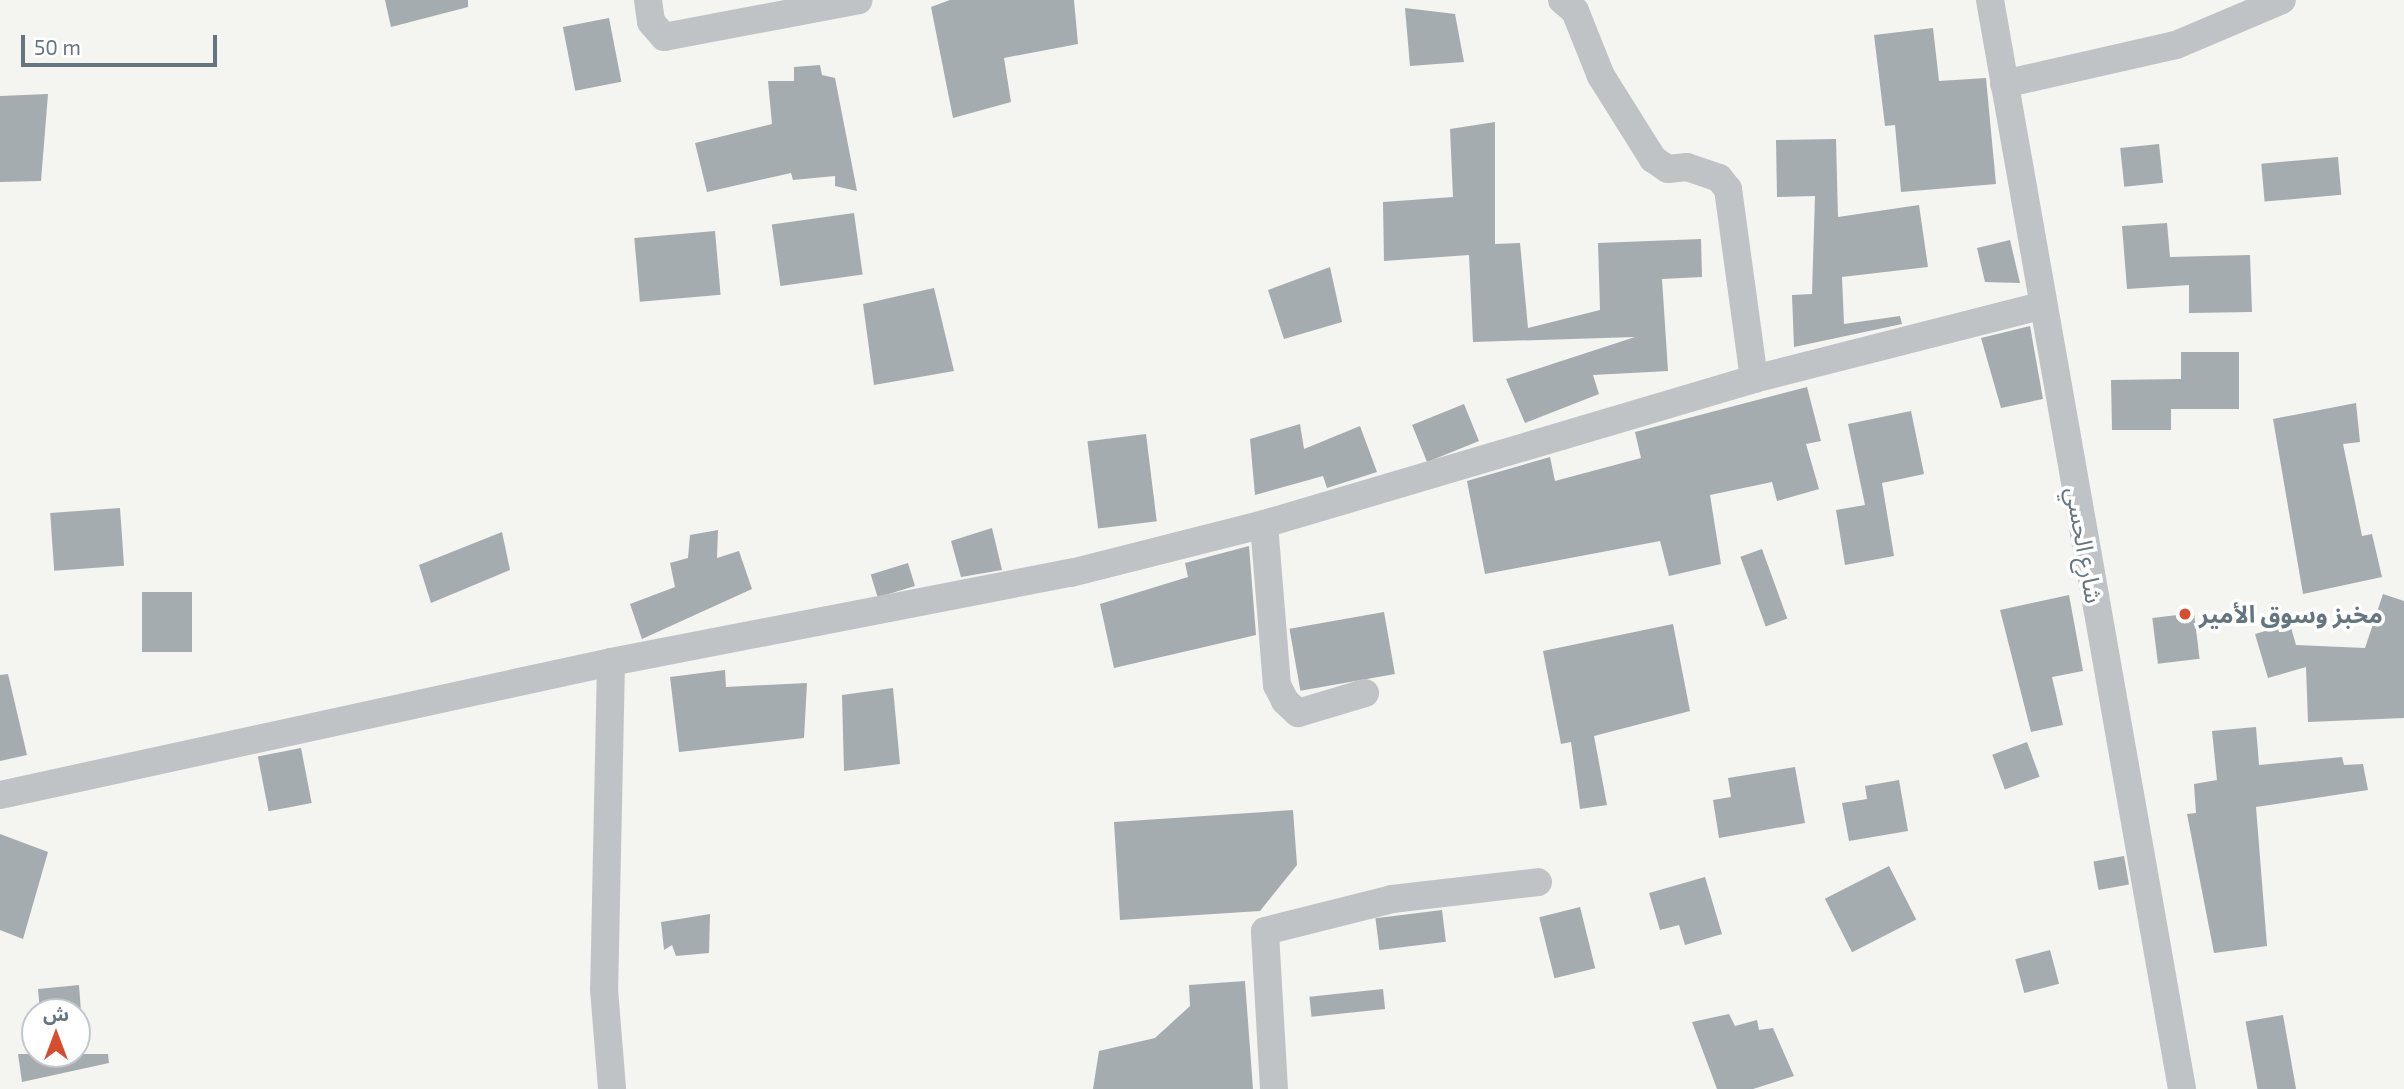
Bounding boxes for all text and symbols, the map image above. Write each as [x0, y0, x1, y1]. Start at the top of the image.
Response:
scale bar [24, 21, 220, 65]
text: 50 m [34, 34, 81, 59]
street label: شارع الحسي [2061, 485, 2109, 605]
place label: مخبز وسوق الأمير [2199, 600, 2383, 628]
marker: مخبز وسوق الأمير [2177, 606, 2193, 622]
north arrow [21, 998, 91, 1068]
text: ش [43, 1002, 69, 1025]

